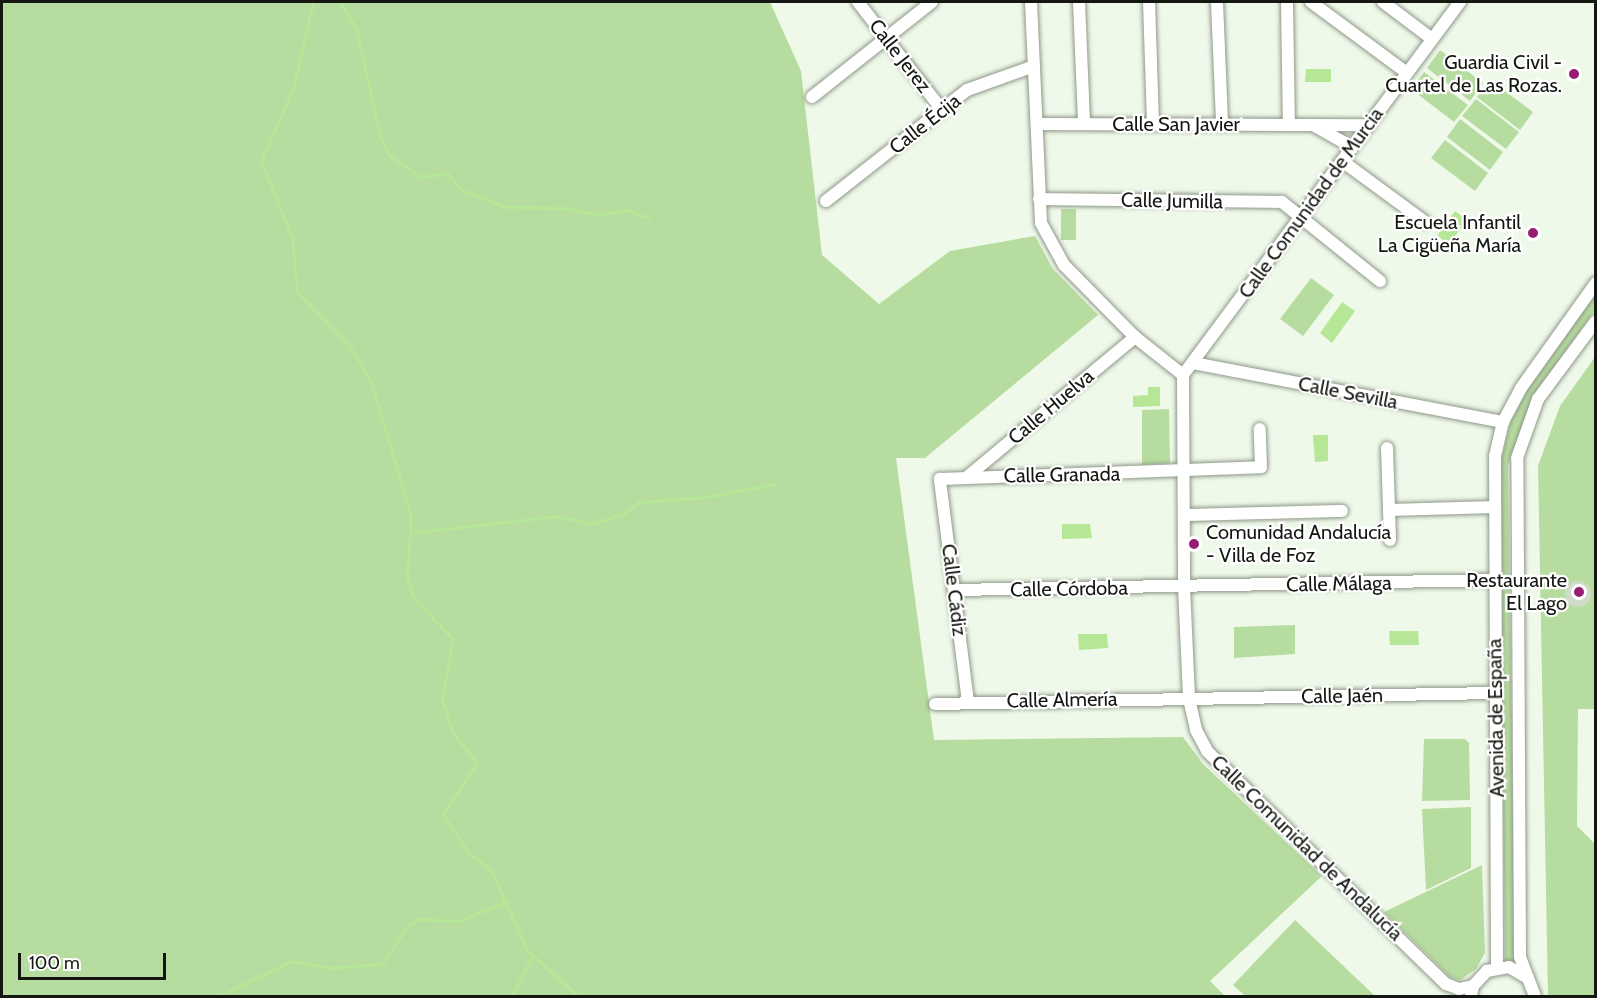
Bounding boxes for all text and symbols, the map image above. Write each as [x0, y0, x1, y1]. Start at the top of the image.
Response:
street label: Calle Jerez [864, 14, 936, 98]
place label: Guardia Civil - Cuartel de Las Rozas. [1385, 51, 1562, 98]
marker: Guardia Civil - Cuartel de Las Rozas. [1567, 67, 1581, 81]
street label: Calle Écija [885, 89, 965, 159]
street label: Calle Comunidad de Murcia [1234, 103, 1388, 303]
street label: Calle San Javier [1112, 112, 1240, 136]
street label: Calle Jumilla [1121, 188, 1223, 214]
place label: Escuela Infantil La Cigüeña María [1378, 210, 1521, 257]
marker: Escuela Infantil La Cigüeña María [1526, 226, 1540, 240]
street label: Calle Huelva [1003, 364, 1099, 450]
street label: Calle Sevilla [1296, 372, 1400, 414]
street label: Calle Granada [1004, 462, 1120, 488]
place label: Comunidad Andalucía - Villa de Foz [1206, 520, 1391, 567]
marker: Comunidad Andalucía - Villa de Foz [1187, 537, 1201, 551]
street label: Calle Cádiz [936, 543, 972, 637]
place label: Restaurante El Lago [1466, 568, 1567, 615]
street label: Calle Málaga [1286, 571, 1392, 597]
street label: Calle Córdoba [1010, 576, 1128, 602]
marker: Restaurante El Lago [1572, 585, 1586, 599]
street label: Avenida de España [1483, 638, 1509, 798]
street label: Calle Jaén [1301, 683, 1383, 709]
street label: Calle Almería [1006, 687, 1118, 713]
street label: Calle Comunidad de Andalucía [1206, 750, 1408, 946]
scale bar [21, 941, 170, 979]
text: 100 m [29, 952, 80, 974]

